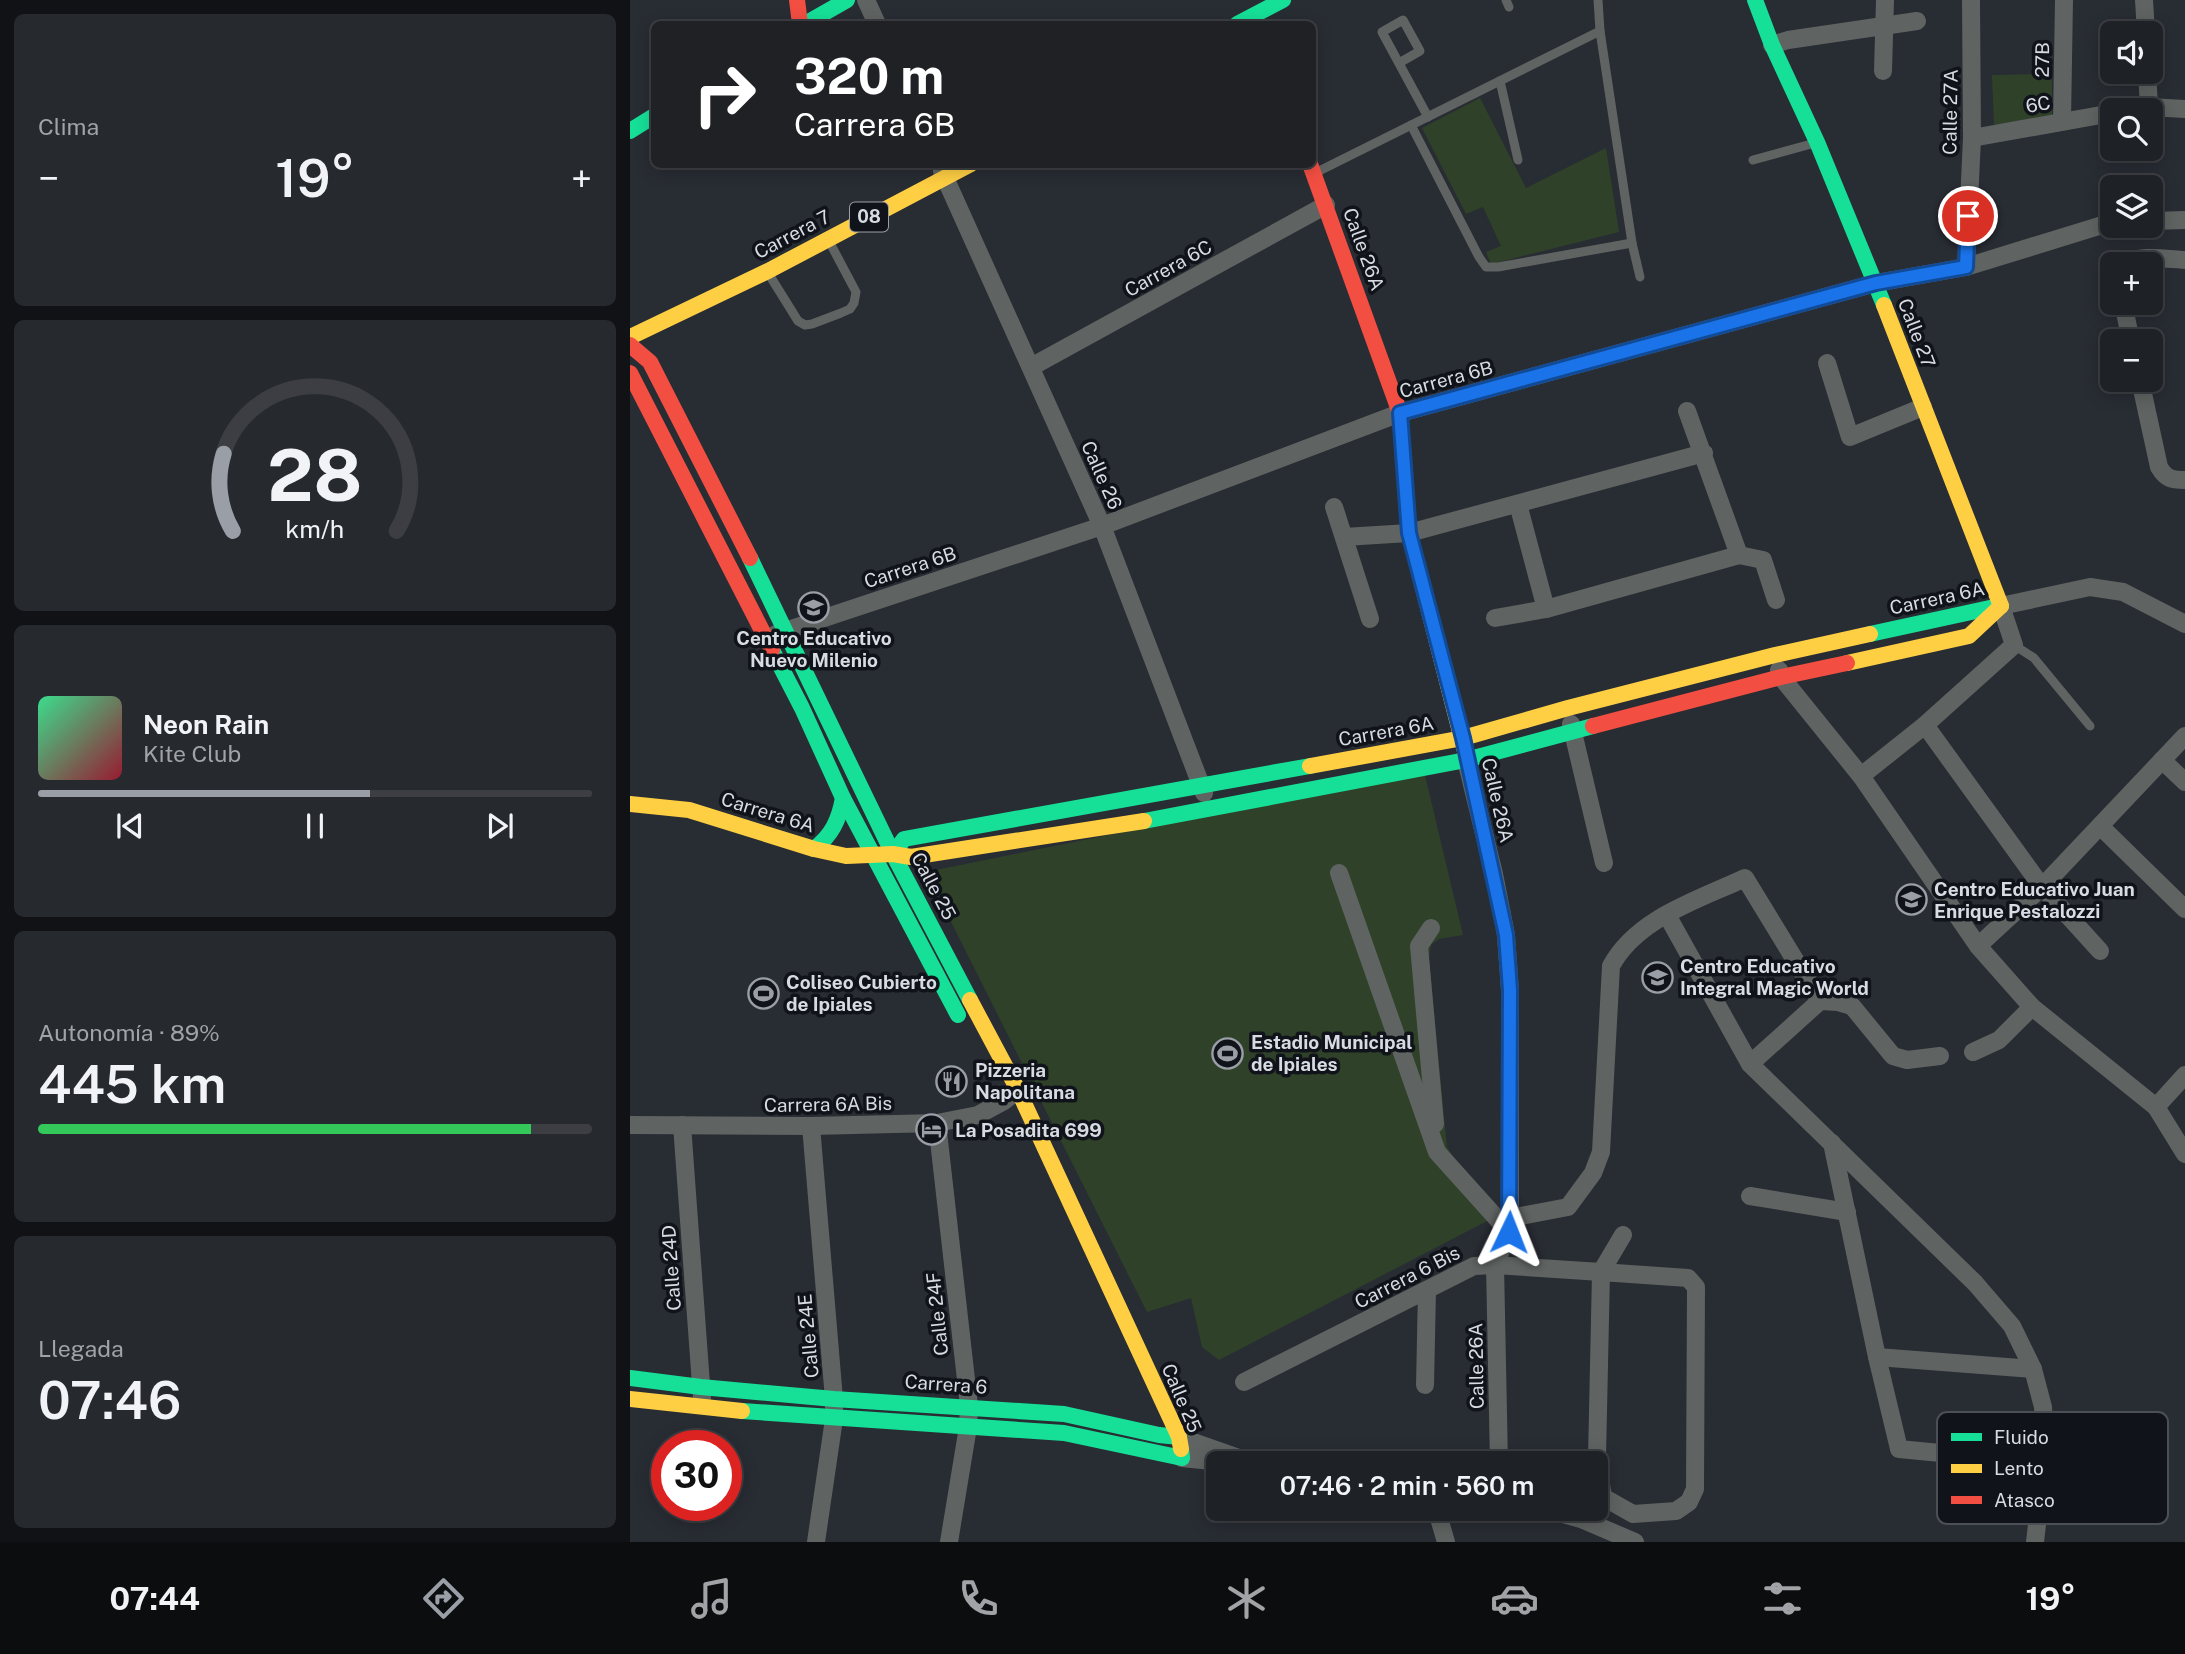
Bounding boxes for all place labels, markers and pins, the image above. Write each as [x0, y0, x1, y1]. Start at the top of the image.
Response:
pin [1938, 186, 1998, 246]
school or university icon: Centro Educativo Nuevo Milenio [797, 590, 831, 624]
place label: Centro Educativo Nuevo Milenio [736, 627, 892, 671]
place label: Centro Educativo Juan Enrique Pestalozzi [1934, 878, 2135, 922]
school or university icon: Centro Educativo Juan Enrique Pestalozzi [1894, 883, 1928, 917]
place label: Centro Educativo Integral Magic World [1680, 955, 1869, 999]
school or university icon: Centro Educativo Integral Magic World [1640, 960, 1674, 994]
place label: Coliseo Cubierto de Ipiales [786, 971, 937, 1015]
sports icon: Coliseo Cubierto de Ipiales [746, 976, 780, 1010]
place label: Estadio Municipal de Ipiales [1251, 1031, 1413, 1075]
sports icon: Estadio Municipal de Ipiales [1211, 1036, 1245, 1070]
place label: Pizzeria Napolitana [975, 1059, 1075, 1103]
restaurant icon: Pizzeria Napolitana [935, 1064, 969, 1098]
hotel icon: La Posadita 699 [915, 1113, 949, 1147]
place label: La Posadita 699 [955, 1119, 1102, 1141]

